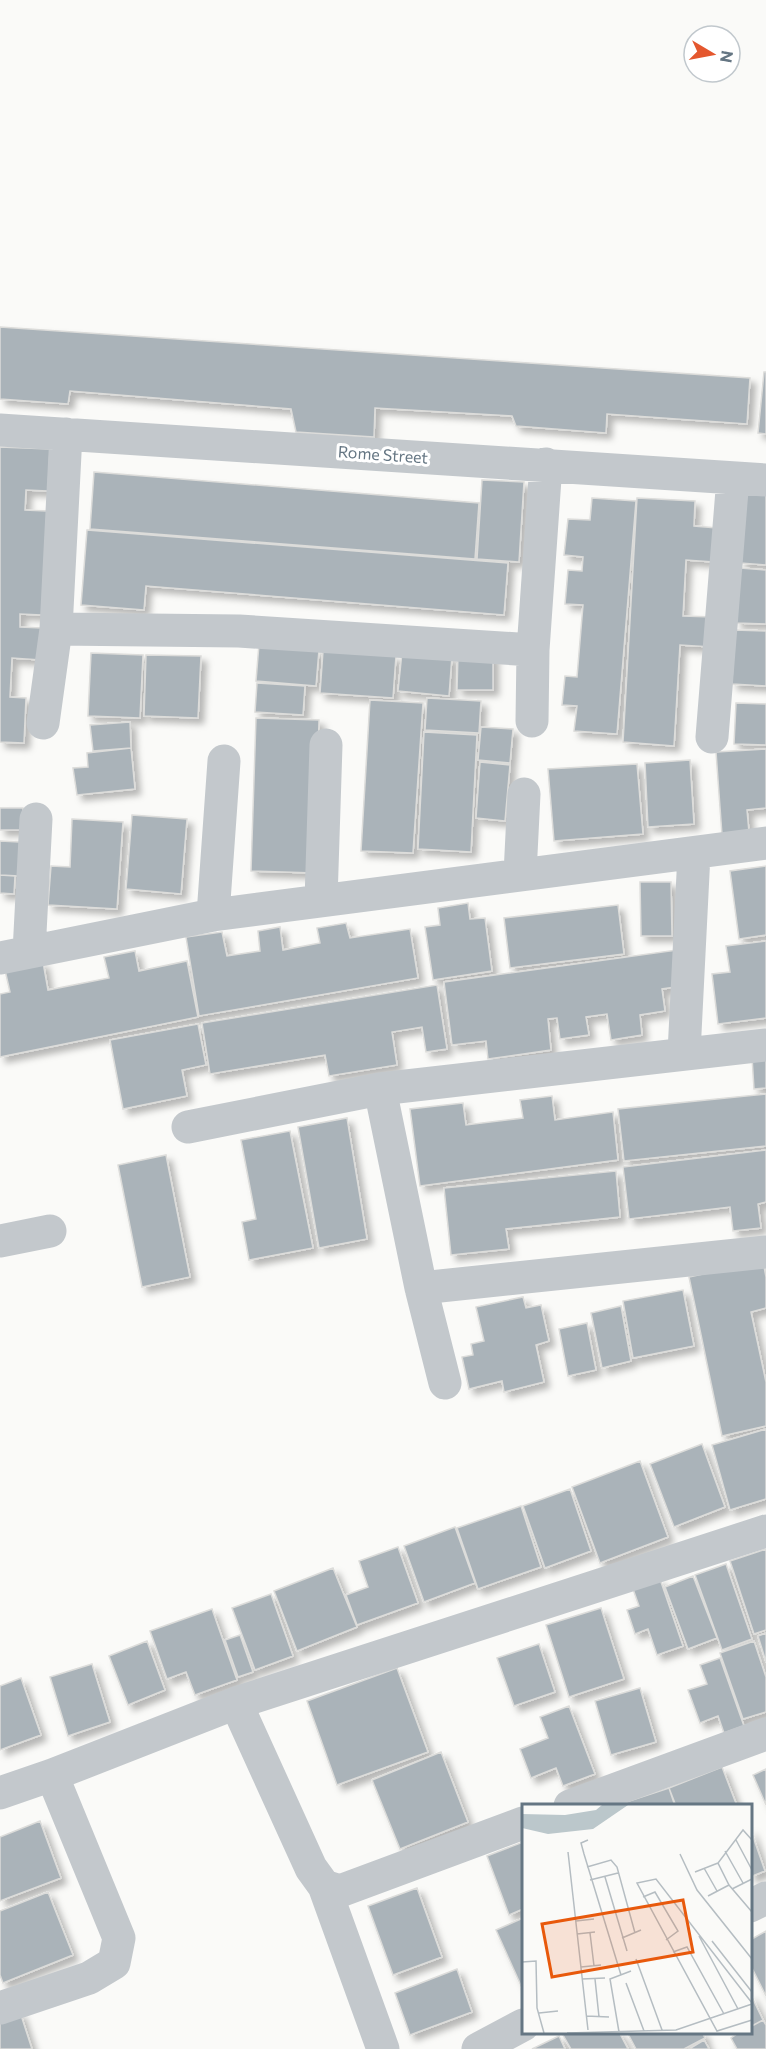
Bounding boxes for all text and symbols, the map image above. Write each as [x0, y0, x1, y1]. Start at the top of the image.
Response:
north arrow [682, 24, 742, 84]
text: N [717, 49, 738, 64]
street label: Rome Street [337, 441, 429, 467]
inset map [522, 1804, 751, 2034]

